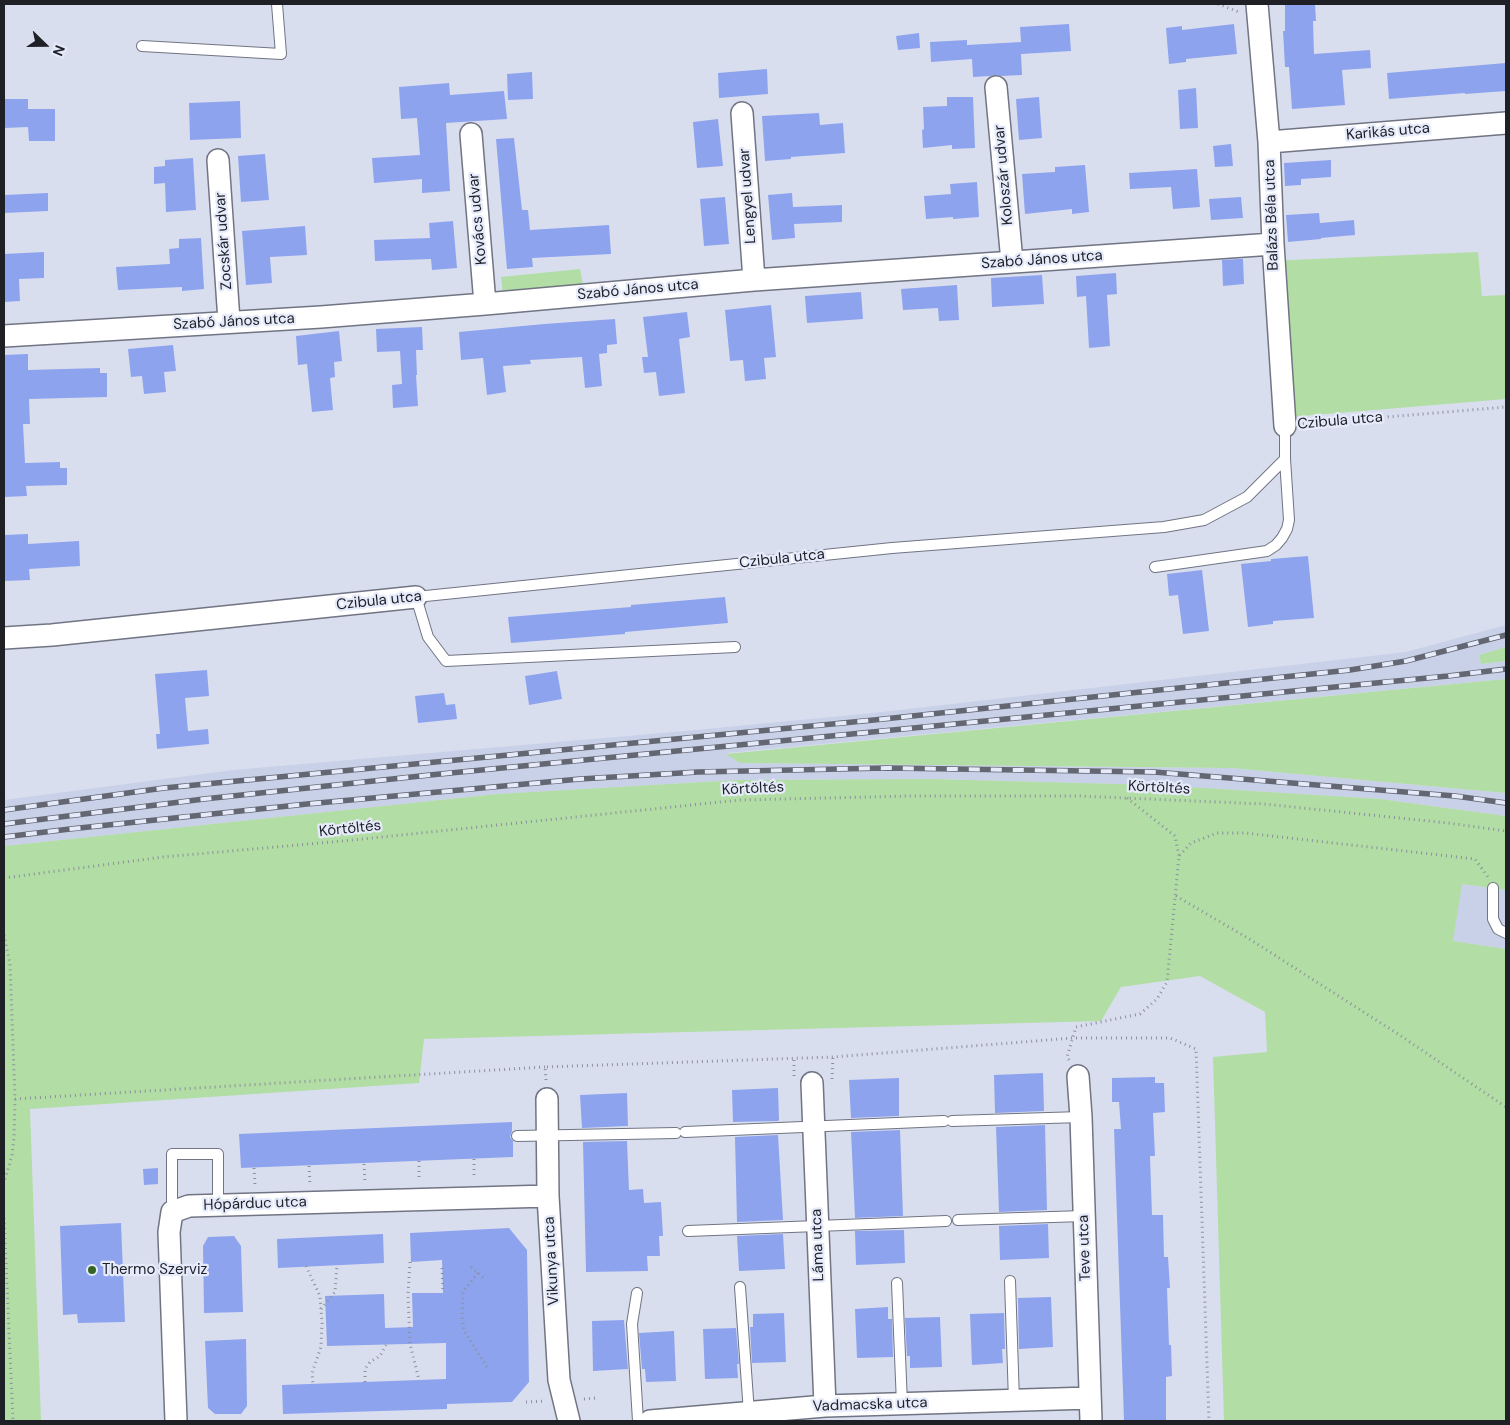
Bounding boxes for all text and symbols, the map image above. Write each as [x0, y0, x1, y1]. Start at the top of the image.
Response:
north arrow [20, 20, 70, 70]
text: N [49, 43, 69, 59]
street label: Karikás utca [1345, 119, 1431, 145]
street label: Koloszár udvar [991, 124, 1017, 226]
street label: Lengyel udvar [736, 148, 760, 244]
street label: Balázs Béla utca [1261, 159, 1283, 271]
street label: Kovács udvar [465, 172, 491, 266]
street label: Zocskár udvar [212, 192, 236, 290]
street label: Szabó János utca [981, 247, 1103, 273]
street label: Szabó János utca [577, 276, 699, 304]
street label: Szabó János utca [173, 310, 295, 334]
street label: Czibula utca [1297, 408, 1383, 434]
street label: Czibula utca [738, 546, 826, 572]
street label: Czibula utca [335, 588, 423, 614]
street label: Körtöltés [1127, 777, 1191, 799]
street label: Körtöltés [721, 778, 785, 800]
street label: Körtöltés [318, 817, 382, 841]
street label: Hópárduc utca [203, 1193, 307, 1215]
street label: Láma utca [808, 1208, 828, 1282]
street label: Teve utca [1075, 1215, 1095, 1281]
street label: Vikunya utca [541, 1216, 563, 1306]
place label: Thermo Szerviz [102, 1261, 207, 1279]
marker: Thermo Szerviz [86, 1264, 98, 1276]
street label: Vadmacska utca [812, 1394, 928, 1416]

